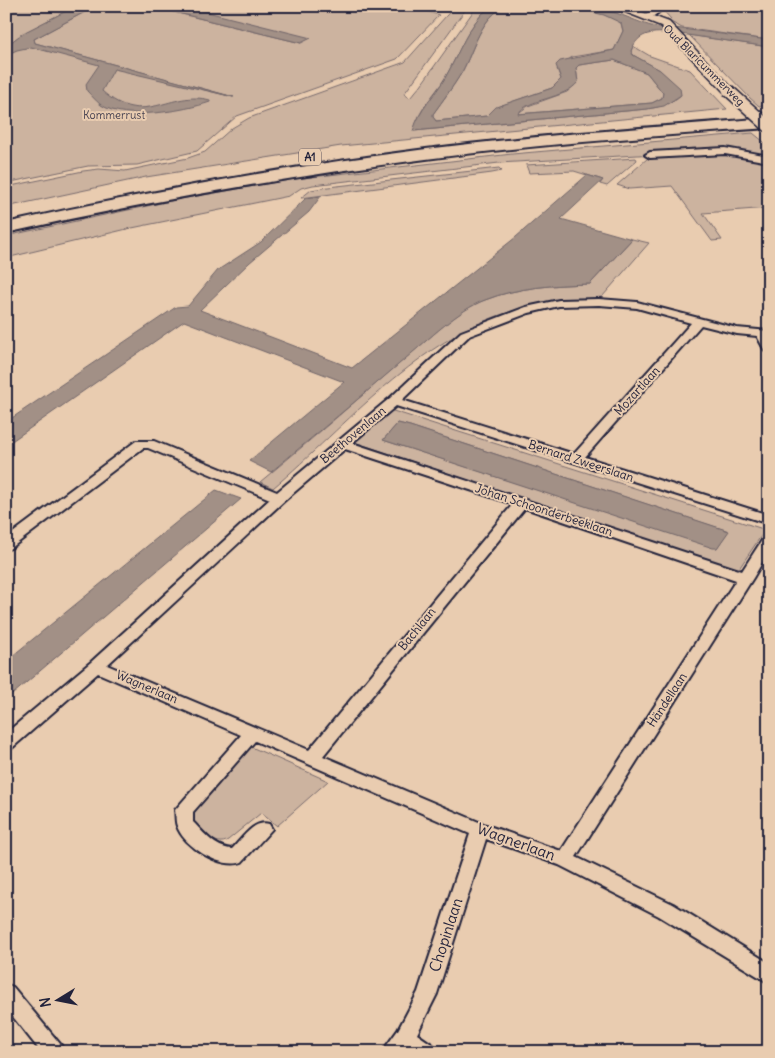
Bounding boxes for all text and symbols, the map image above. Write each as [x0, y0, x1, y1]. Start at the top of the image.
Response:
street label: Oud Blaricummerweg [660, 21, 748, 109]
park label: Kommerrust [83, 108, 145, 122]
road number: A1 [299, 148, 321, 166]
street label: Mozartlaan [611, 363, 663, 418]
street label: Beethovenlaan [317, 403, 389, 466]
street label: Bernard Zweerslaan [526, 436, 636, 485]
street label: Johan Schoonderbeeklaan [473, 480, 615, 539]
street label: Bachlaan [395, 604, 439, 653]
street label: Wagnerlaan [114, 667, 180, 706]
street label: Händellaan [643, 670, 690, 730]
street label: Wagnerlaan [474, 819, 558, 865]
street label: Chopinlaan [425, 895, 467, 974]
north arrow [32, 976, 82, 1026]
text: N [35, 996, 55, 1009]

